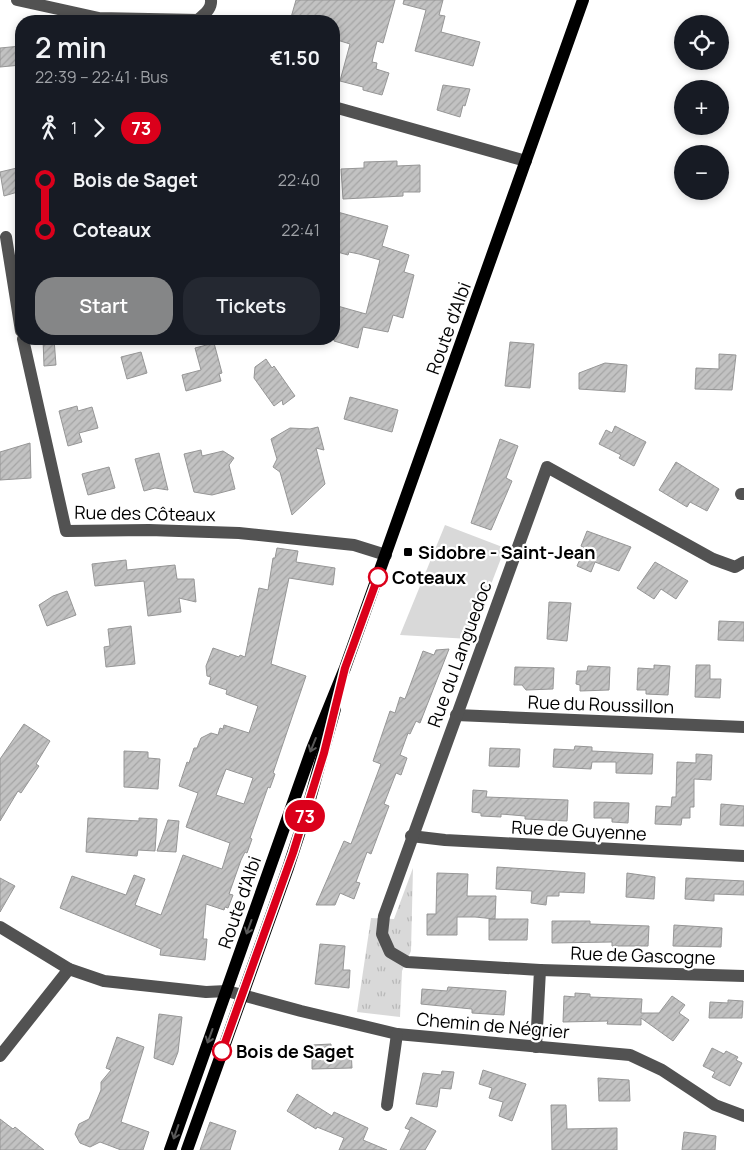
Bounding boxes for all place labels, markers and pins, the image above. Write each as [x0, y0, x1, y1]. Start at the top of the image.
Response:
place label: Sidobre - Saint-Jean [418, 540, 595, 564]
marker: Sidobre - Saint-Jean [402, 546, 414, 558]
place label: Coteaux [392, 565, 466, 589]
marker: Coteaux [368, 567, 388, 587]
place label: Bois de Saget [236, 1039, 354, 1063]
marker: Bois de Saget [212, 1041, 232, 1061]

